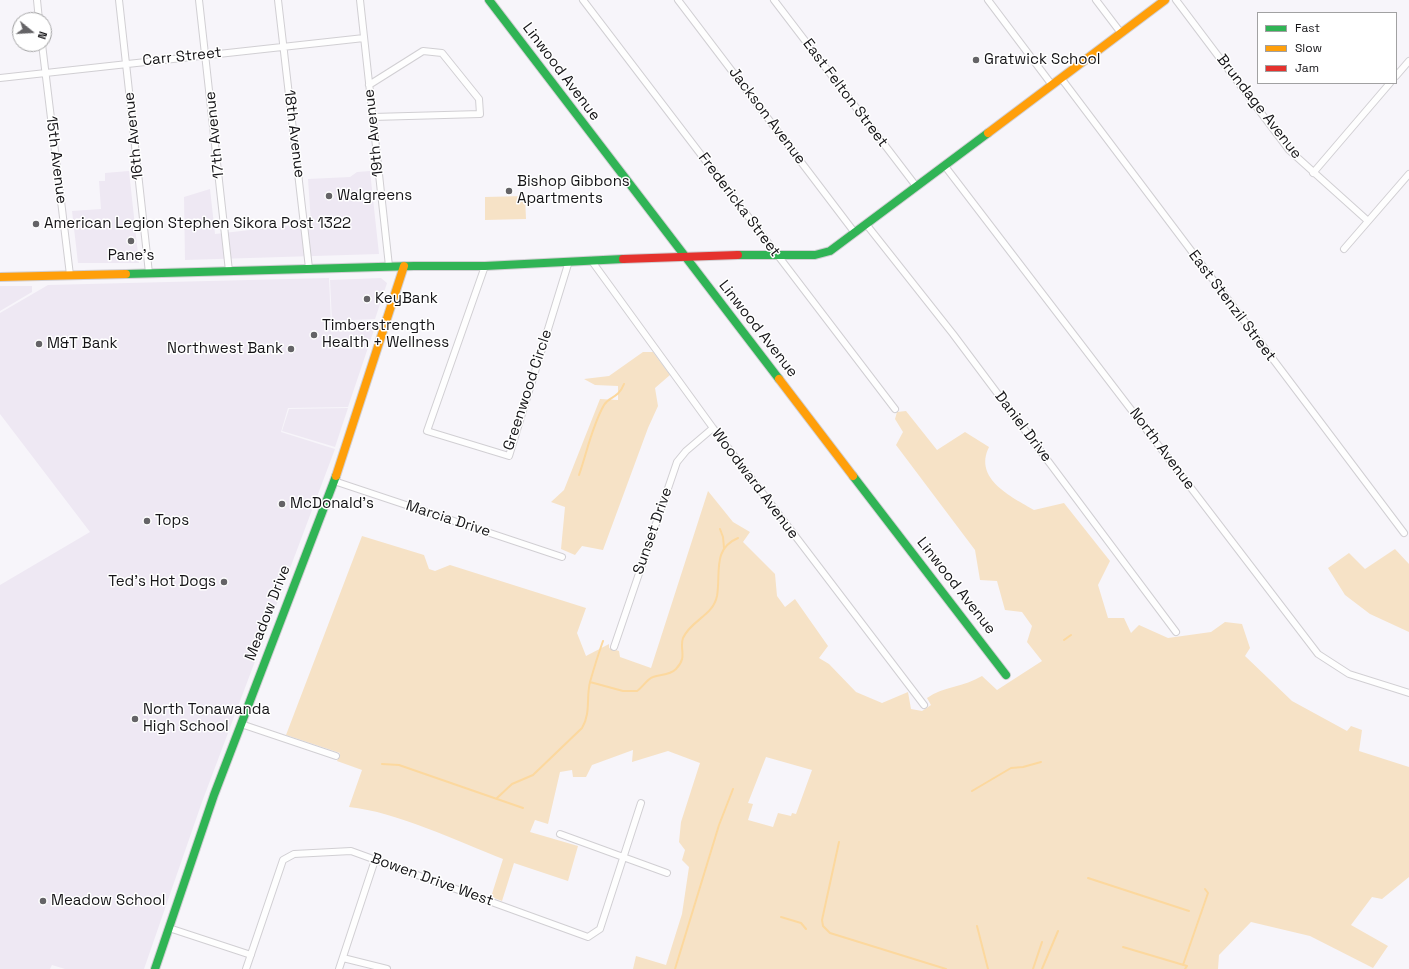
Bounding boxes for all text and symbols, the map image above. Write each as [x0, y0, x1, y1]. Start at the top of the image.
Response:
north arrow [12, 12, 52, 52]
legend [1257, 12, 1397, 84]
street label: Linwood Avenue [518, 20, 604, 124]
text: Fast [1295, 20, 1320, 36]
text: N [35, 30, 50, 41]
street label: East Felton Street [798, 35, 892, 151]
text: Slow [1295, 40, 1322, 56]
street label: Carr Street [142, 44, 222, 70]
place label: Gratwick School [984, 51, 1101, 69]
street label: Brundage Avenue [1213, 51, 1305, 163]
marker: Gratwick School [971, 55, 981, 65]
text: Jam [1295, 60, 1319, 76]
street label: Jackson Avenue [725, 64, 809, 168]
street label: 19th Avenue [360, 88, 388, 178]
street label: 18th Avenue [280, 89, 308, 179]
street label: 17th Avenue [201, 90, 229, 180]
street label: 16th Avenue [120, 91, 148, 181]
street label: 15th Avenue [42, 115, 70, 205]
street label: Fredericka Street [694, 149, 784, 261]
place label: Bishop Gibbons Apartments [517, 173, 630, 208]
marker: Bishop Gibbons Apartments [504, 186, 514, 196]
place label: Walgreens [337, 187, 412, 205]
marker: Walgreens [324, 191, 334, 201]
place label: American Legion Stephen Sikora Post 1322 [44, 215, 351, 233]
marker: American Legion Stephen Sikora Post 1322 [31, 219, 41, 229]
marker: Pane's [126, 236, 136, 246]
place label: Pane's [108, 247, 154, 265]
street label: East Stenzil Street [1184, 247, 1280, 365]
street label: Linwood Avenue [715, 277, 801, 381]
place label: KeyBank [375, 290, 438, 308]
marker: KeyBank [362, 294, 372, 304]
place label: Timberstrength Health + Wellness [322, 317, 449, 352]
street label: Greenwood Circle [500, 327, 556, 453]
marker: Timberstrength Health + Wellness [309, 330, 319, 340]
place label: M&T Bank [47, 335, 118, 353]
marker: M&T Bank [34, 339, 44, 349]
place label: Northwest Bank [167, 340, 283, 358]
marker: Northwest Bank [286, 344, 296, 354]
street label: Daniel Drive [991, 388, 1055, 466]
street label: North Avenue [1125, 405, 1199, 493]
street label: Woodward Avenue [708, 425, 802, 543]
street label: Sunset Drive [630, 485, 676, 577]
place label: McDonald's [290, 495, 374, 513]
street label: Marcia Drive [403, 497, 493, 541]
marker: McDonald's [277, 499, 287, 509]
place label: Tops [155, 512, 189, 530]
marker: Tops [142, 516, 152, 526]
street label: Linwood Avenue [913, 534, 999, 638]
street label: Meadow Drive [242, 563, 294, 663]
place label: Ted's Hot Dogs [108, 573, 216, 591]
marker: Ted's Hot Dogs [219, 577, 229, 587]
place label: North Tonawanda High School [143, 701, 270, 736]
marker: North Tonawanda High School [130, 714, 140, 724]
street label: Bowen Drive West [368, 849, 496, 911]
place label: Meadow School [51, 892, 166, 910]
marker: Meadow School [38, 896, 48, 906]

